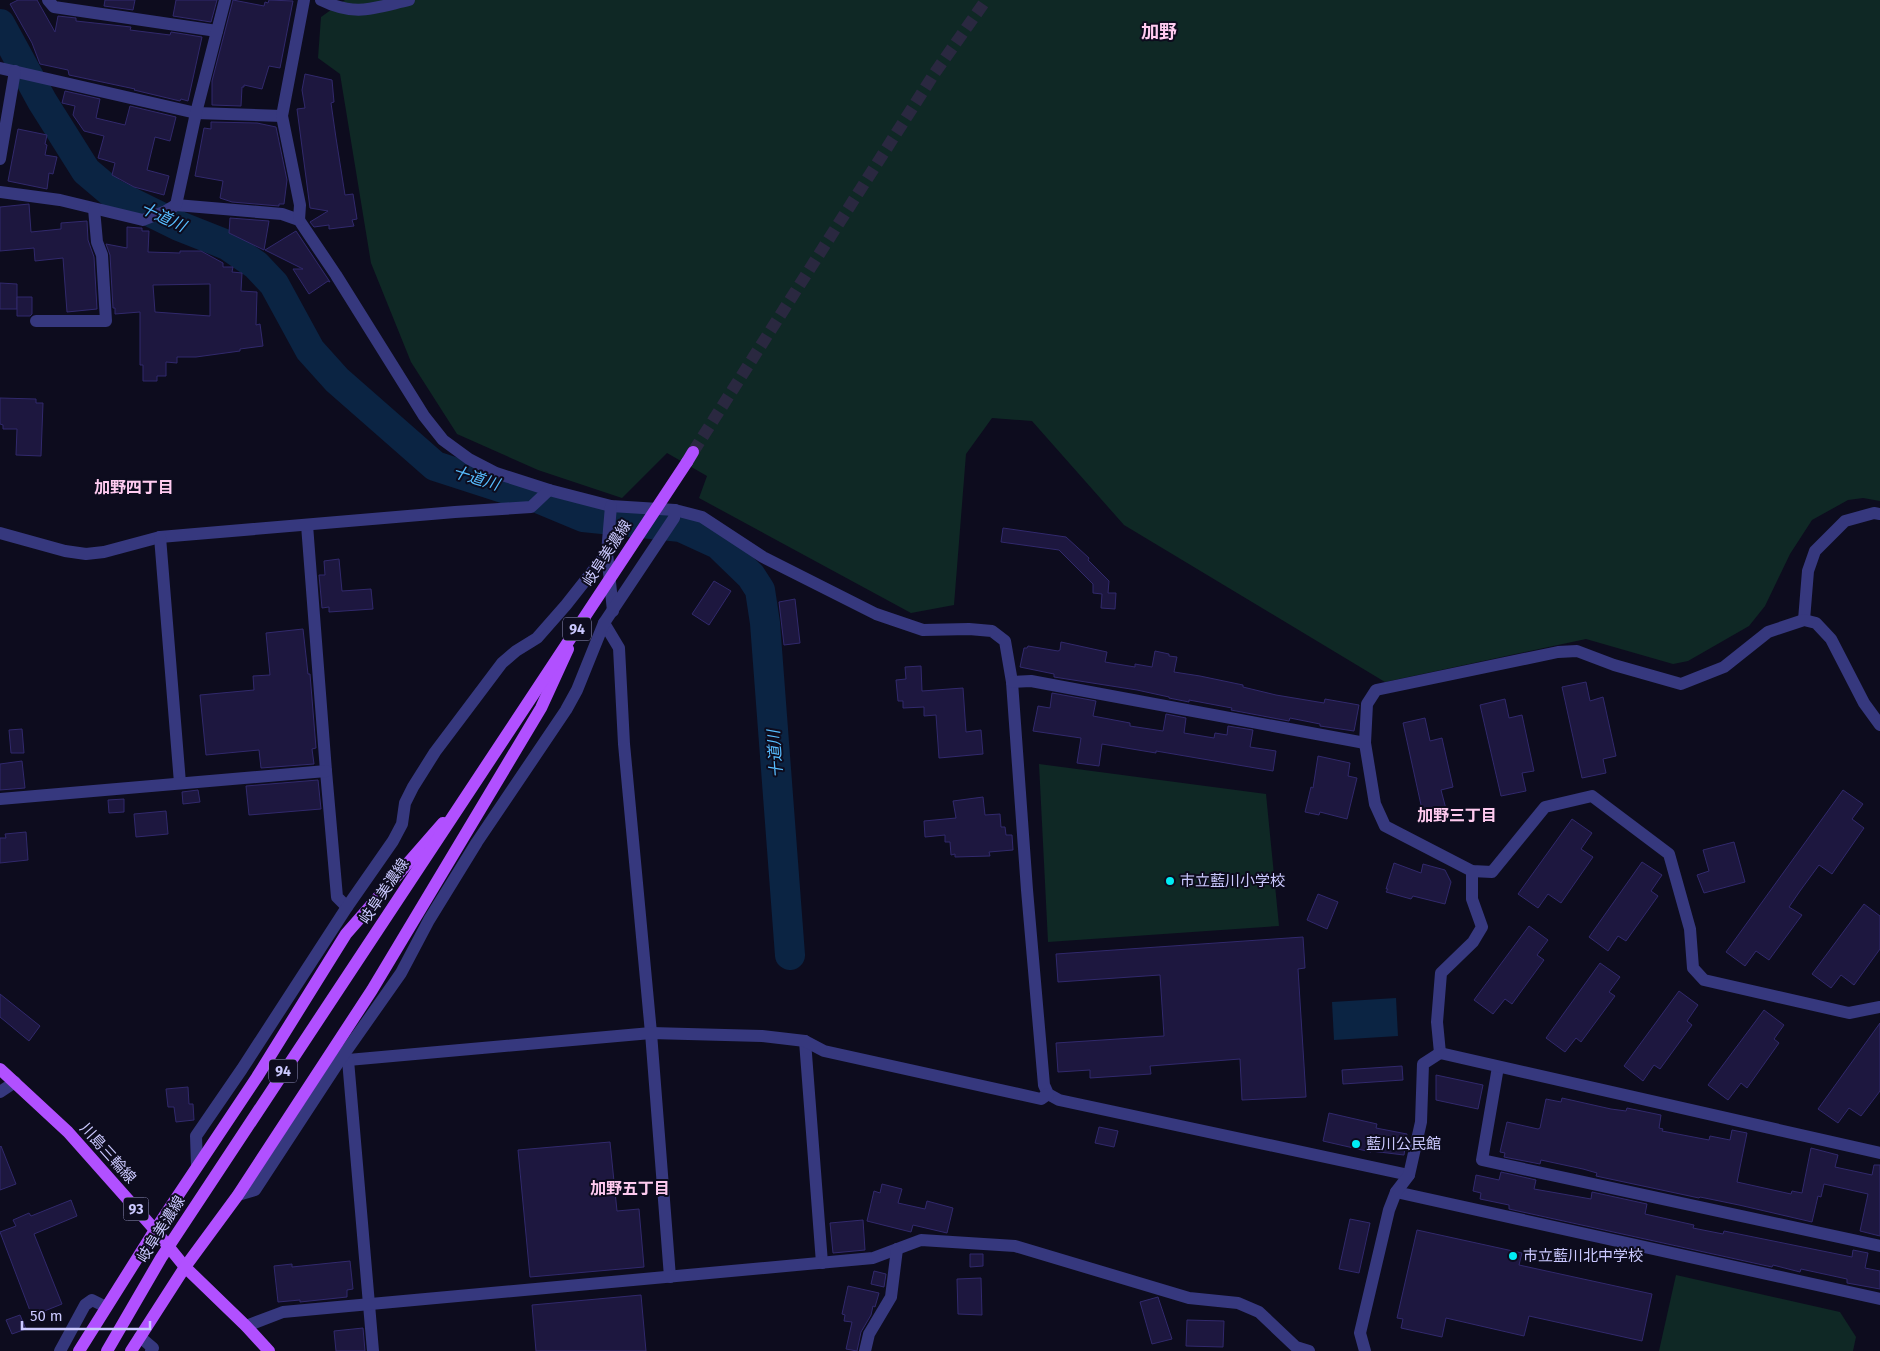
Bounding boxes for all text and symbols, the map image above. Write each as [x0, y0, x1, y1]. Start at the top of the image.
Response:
district label: 加野 [1141, 21, 1177, 43]
water label: 十道川 [137, 198, 191, 237]
water label: 十道川 [450, 462, 504, 495]
district label: 加野四丁目 [94, 478, 174, 497]
street label: 岐阜美濃線 [579, 517, 635, 589]
road number: 94 [563, 618, 591, 640]
water label: 十道川 [764, 727, 786, 779]
district label: 加野三丁目 [1417, 806, 1497, 825]
street label: 岐阜美濃線 [356, 855, 412, 927]
place label: 市立藍川小学校 [1180, 872, 1285, 890]
marker: 市立藍川小学校 [1164, 875, 1176, 887]
road number: 94 [269, 1060, 297, 1082]
street label: 川島三輪線 [76, 1119, 140, 1187]
place label: 藍川公民館 [1366, 1135, 1441, 1153]
marker: 藍川公民館 [1350, 1138, 1362, 1150]
district label: 加野五丁目 [590, 1179, 670, 1198]
street label: 岐阜美濃線 [133, 1192, 189, 1266]
road number: 93 [124, 1198, 148, 1220]
place label: 市立藍川北中学校 [1523, 1247, 1643, 1265]
marker: 市立藍川北中学校 [1507, 1250, 1519, 1262]
scale bar [22, 1298, 150, 1330]
text: 50 m [30, 1307, 63, 1325]

